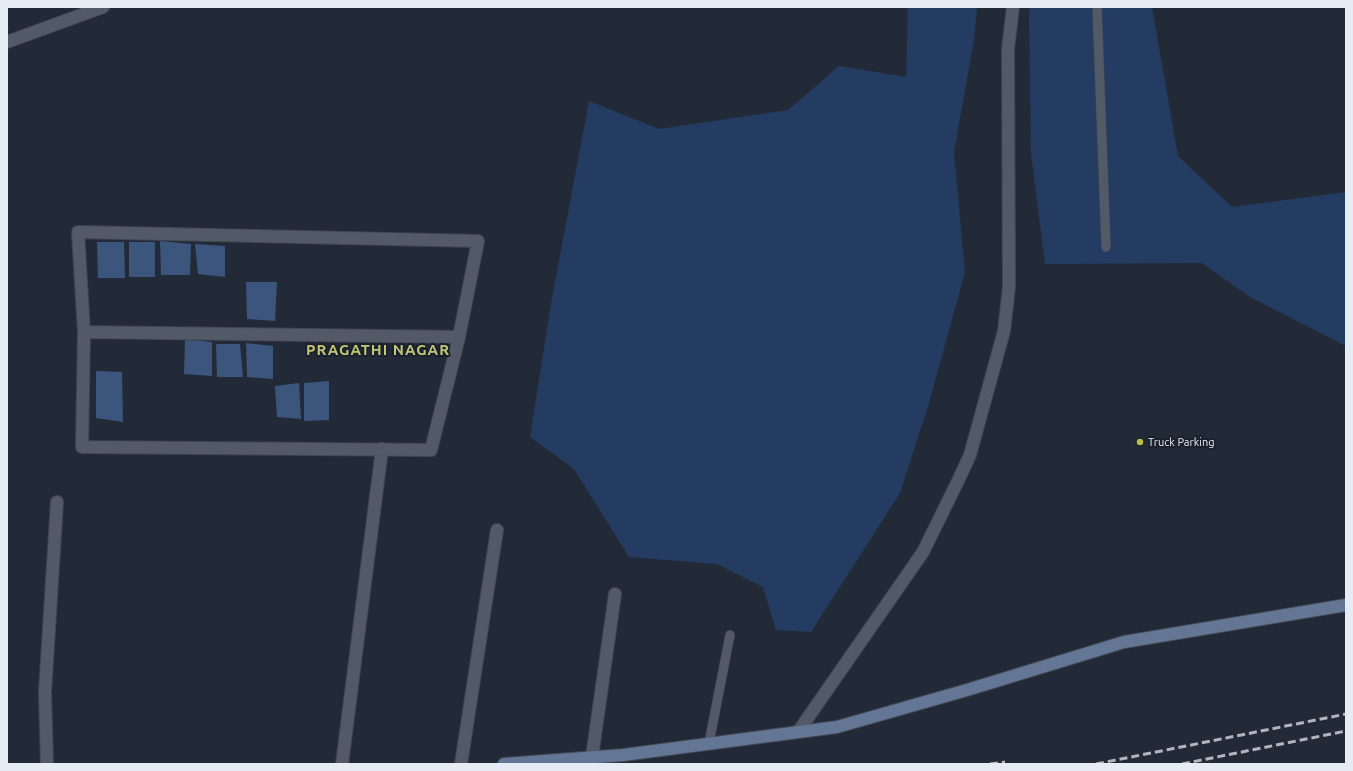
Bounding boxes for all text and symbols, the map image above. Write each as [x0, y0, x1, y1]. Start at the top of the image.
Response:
district label: PRAGATHI NAGAR [306, 341, 450, 359]
place label: Truck Parking [1148, 435, 1215, 449]
marker: Truck Parking [1135, 437, 1145, 447]

